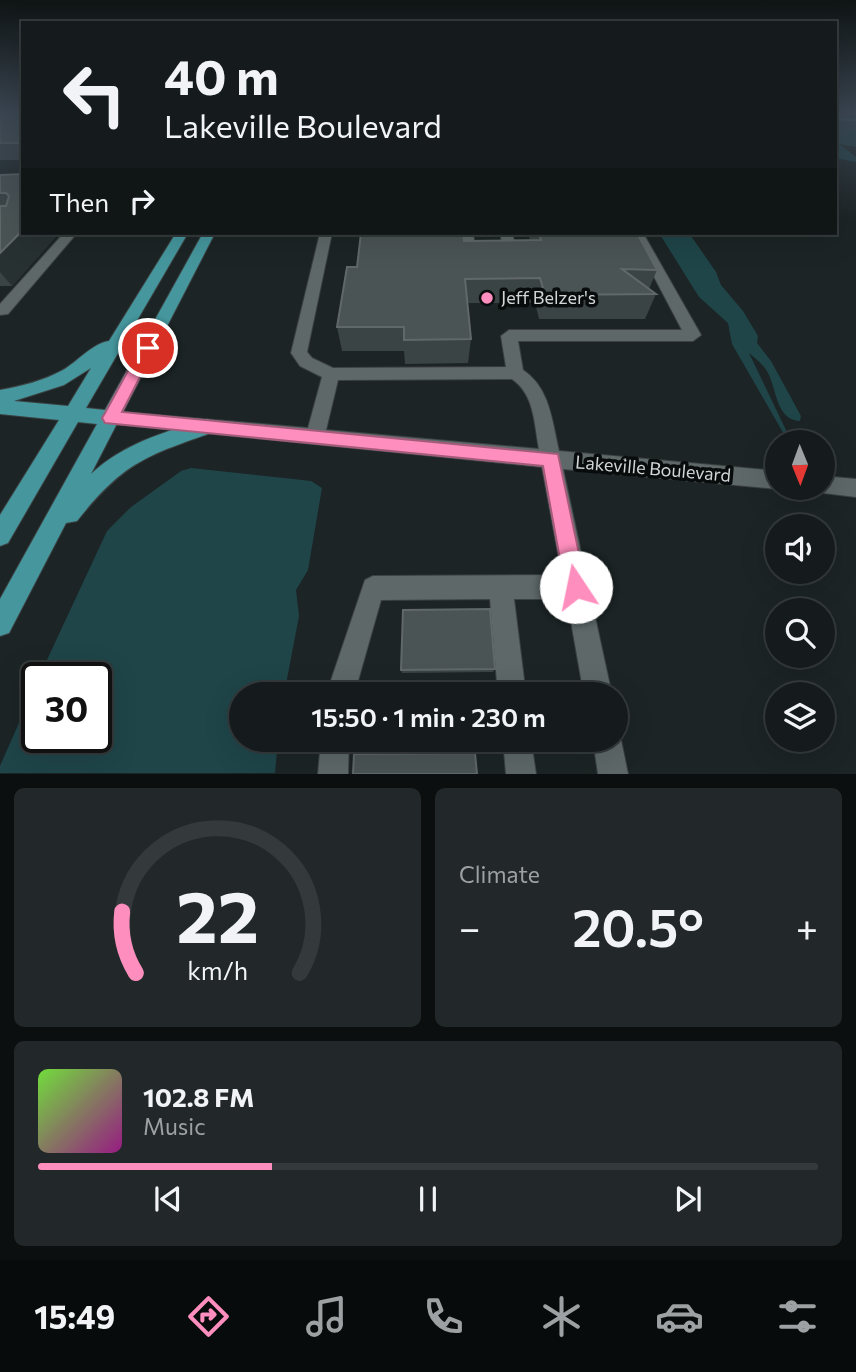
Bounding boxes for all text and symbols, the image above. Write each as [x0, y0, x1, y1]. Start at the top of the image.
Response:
text: 40 m [164, 45, 279, 105]
icon: left [49, 49, 140, 140]
text: Lakeville Boulevard [164, 105, 442, 145]
icon: right [123, 182, 161, 220]
text: Then [49, 186, 109, 217]
place label: Jeff Belzer's [501, 286, 596, 308]
marker: Jeff Belzer's [479, 290, 495, 306]
pin [118, 318, 178, 378]
icon: arrive [129, 329, 167, 367]
north arrow [765, 430, 835, 500]
map controls [765, 430, 835, 752]
street label: Lakeville Boulevard [574, 450, 732, 486]
button: sound [765, 514, 835, 584]
position arrow [539, 550, 613, 624]
button: search [765, 598, 835, 668]
speed limit sign: 30 [21, 662, 112, 753]
button: layers [765, 682, 835, 752]
text: 15:50 · 1 min · 230 m [311, 701, 546, 732]
text: Climate [459, 860, 540, 888]
text: 22 [176, 870, 259, 959]
text: 20.5° [572, 894, 704, 958]
text: − [459, 903, 481, 950]
text: + [796, 903, 818, 950]
text: km/h [187, 955, 248, 985]
text: 102.8 FM [143, 1081, 254, 1112]
text: Music [143, 1112, 206, 1140]
icon: previous [149, 1180, 187, 1218]
icon: pause [409, 1180, 447, 1218]
icon: next [669, 1180, 707, 1218]
icon: directions [184, 1292, 233, 1341]
icon: music [302, 1292, 351, 1341]
icon: phone [419, 1292, 468, 1341]
icon: climate [537, 1292, 586, 1341]
icon: car [655, 1292, 704, 1341]
icon: filters [773, 1292, 822, 1341]
text: 15:49 [34, 1296, 115, 1336]

